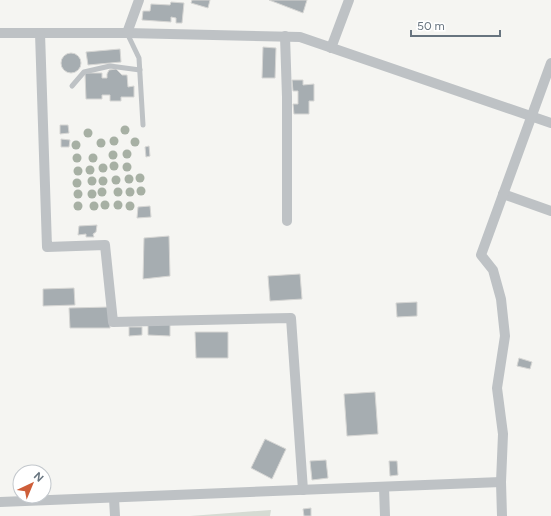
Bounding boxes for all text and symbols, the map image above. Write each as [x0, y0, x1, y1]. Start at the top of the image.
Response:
scale bar [411, 12, 500, 38]
text: 50 m [417, 19, 445, 33]
north arrow [12, 464, 52, 504]
text: N [31, 470, 46, 485]

